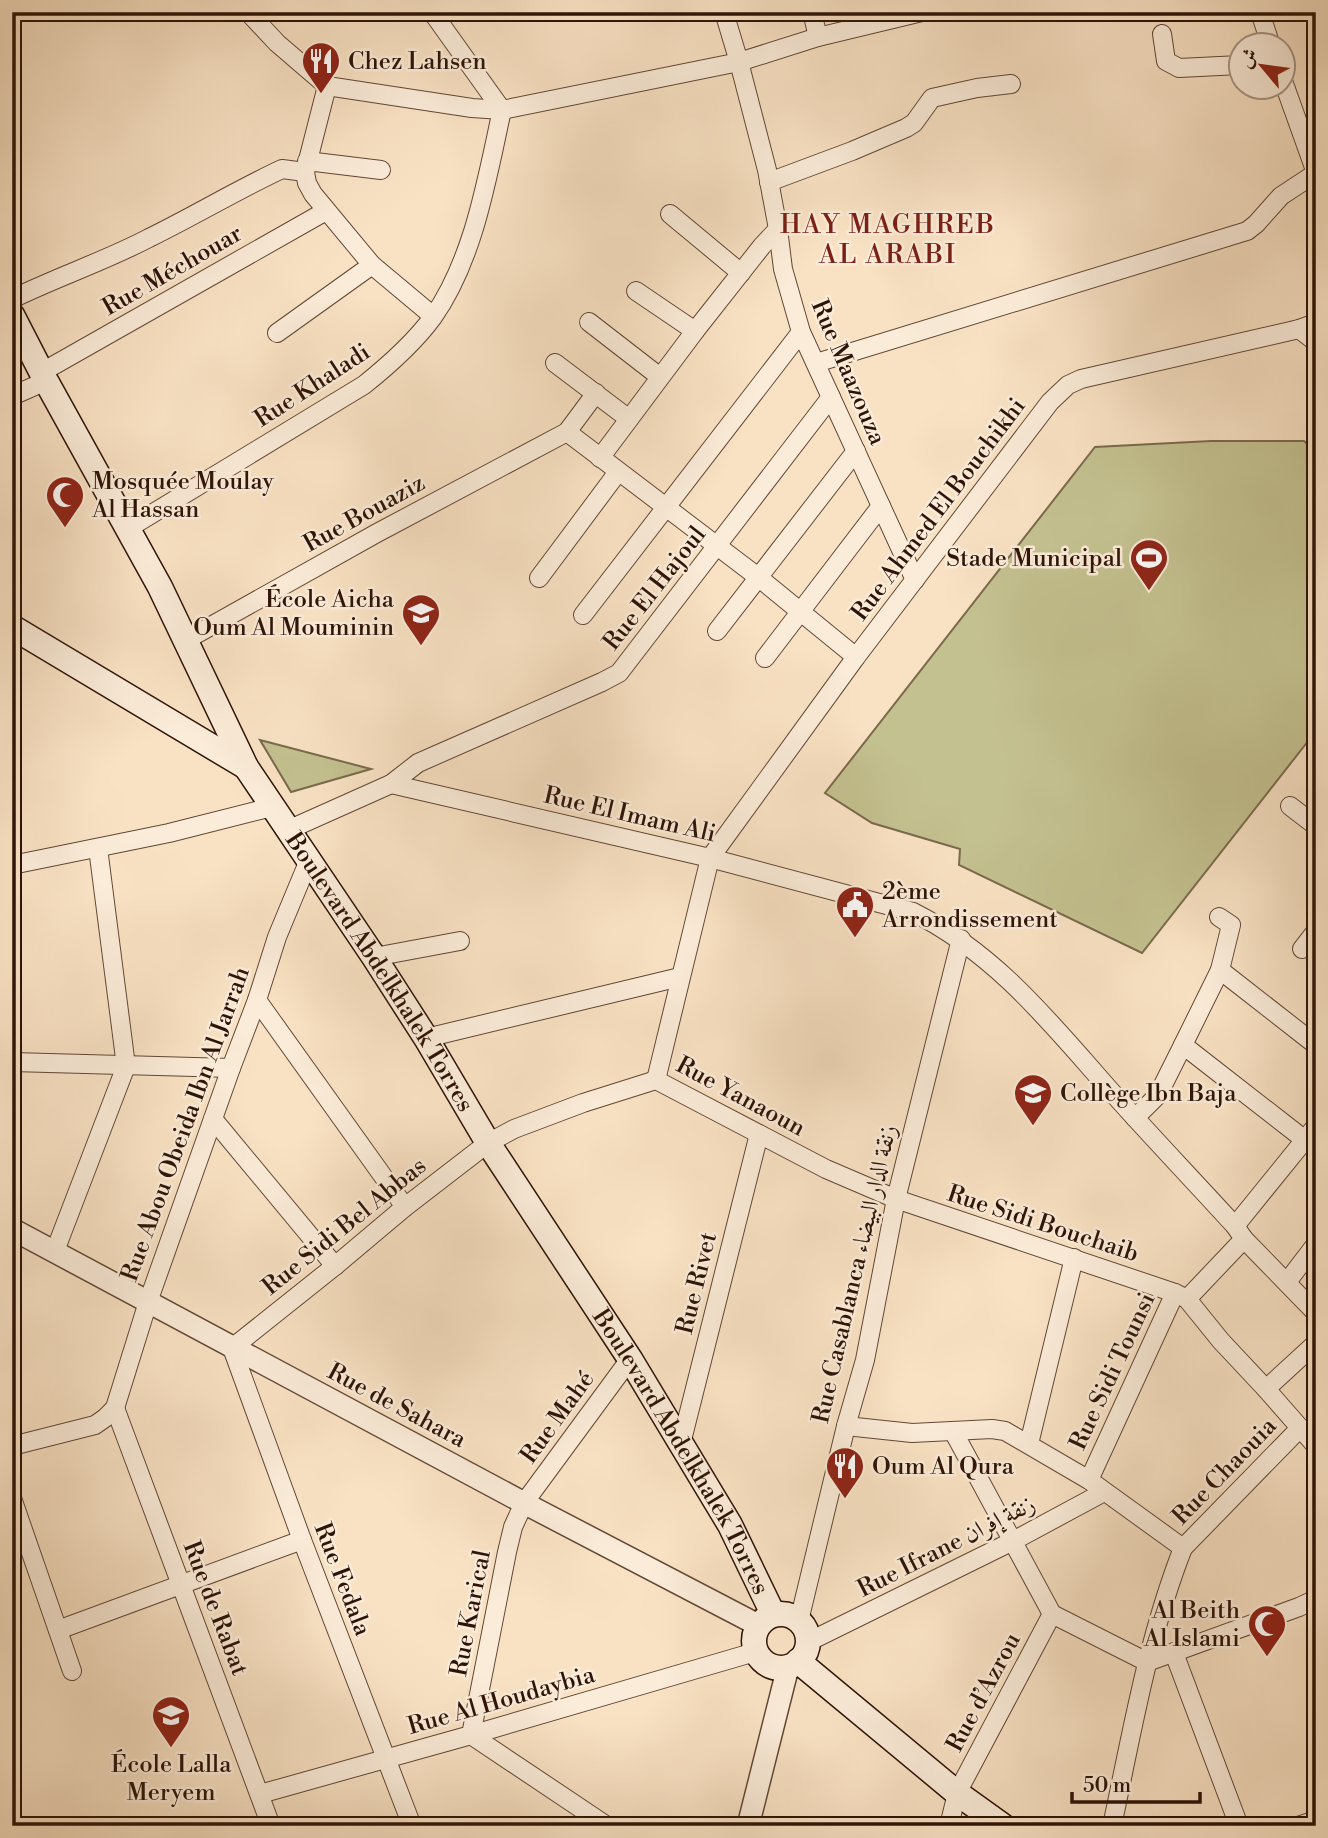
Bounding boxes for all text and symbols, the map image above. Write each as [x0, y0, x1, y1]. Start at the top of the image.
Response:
north arrow [1226, 32, 1296, 102]
restaurant icon: Chez Lahsen [300, 40, 342, 95]
text: ش [1233, 44, 1263, 72]
place label: Chez Lahsen [348, 47, 487, 77]
district label: HAY MAGHREB AL ARABI [780, 209, 996, 271]
street label: Rue Méchouar [97, 219, 248, 323]
street label: Rue Maazouza [804, 295, 893, 450]
street label: Rue Khaladi [249, 337, 376, 434]
street label: Rue Ahmed El Bouchikhi [845, 392, 1032, 627]
place label: Mosquée Moulay Al Hassan [91, 467, 274, 525]
street label: Rue Bouaziz [298, 468, 431, 560]
mosque icon: Mosquée Moulay Al Hassan [44, 474, 86, 529]
street label: Rue El Hajoul [597, 521, 713, 657]
sports icon: Stade Municipal [1128, 537, 1170, 592]
place label: Stade Municipal [946, 544, 1122, 574]
place label: École Aicha Oum Al Mouminin [193, 584, 395, 643]
school or university icon: École Aicha Oum Al Mouminin [400, 592, 442, 647]
street label: Rue El Imam Ali [541, 781, 719, 849]
street label: Boulevard Abdelkhalek Torres [278, 826, 480, 1117]
place label: 2ème Arrondissement [881, 877, 1058, 935]
public building icon: 2ème Arrondissement [834, 884, 876, 939]
street label: Rue Abou Obeida Ibn Al Jarrah [115, 963, 257, 1286]
street label: Rue Yanaoun [671, 1050, 810, 1143]
school or university icon: Collège Ibn Baja [1012, 1072, 1054, 1127]
place label: Collège Ibn Baja [1060, 1079, 1237, 1109]
street label: Rue Casablanca زنقة الدار البيضاء [806, 1122, 904, 1426]
street label: Rue Sidi Bel Abbas [256, 1151, 433, 1302]
street label: Rue Sidi Bouchaib [943, 1179, 1142, 1269]
street label: Rue Rivet [670, 1229, 724, 1337]
street label: Rue Sidi Tounsi [1063, 1288, 1162, 1455]
street label: Boulevard Abdelkhalek Torres [585, 1303, 775, 1600]
street label: Rue de Sahara [322, 1357, 472, 1455]
street label: Rue Mahé [514, 1365, 601, 1470]
street label: Rue Chaouia [1166, 1411, 1284, 1532]
restaurant icon: Oum Al Qura [824, 1445, 866, 1500]
place label: Oum Al Qura [872, 1452, 1015, 1482]
street label: Rue Ifrane زنقة إفران [852, 1489, 1040, 1605]
street label: Rue Fedala [307, 1519, 378, 1641]
street label: Rue de Rabat [176, 1537, 255, 1680]
street label: Rue Karical [444, 1547, 498, 1679]
place label: Al Beith Al Islami [1143, 1596, 1240, 1654]
mosque icon: Al Beith Al Islami [1246, 1603, 1288, 1658]
street label: Rue d’Azrou [940, 1628, 1028, 1757]
street label: Rue Al Houdaybia [404, 1660, 599, 1742]
school or university icon: École Lalla Meryem [150, 1694, 192, 1749]
place label: École Lalla Meryem [111, 1749, 232, 1808]
scale bar [1072, 1761, 1200, 1805]
text: 50 m [1083, 1773, 1131, 1799]

